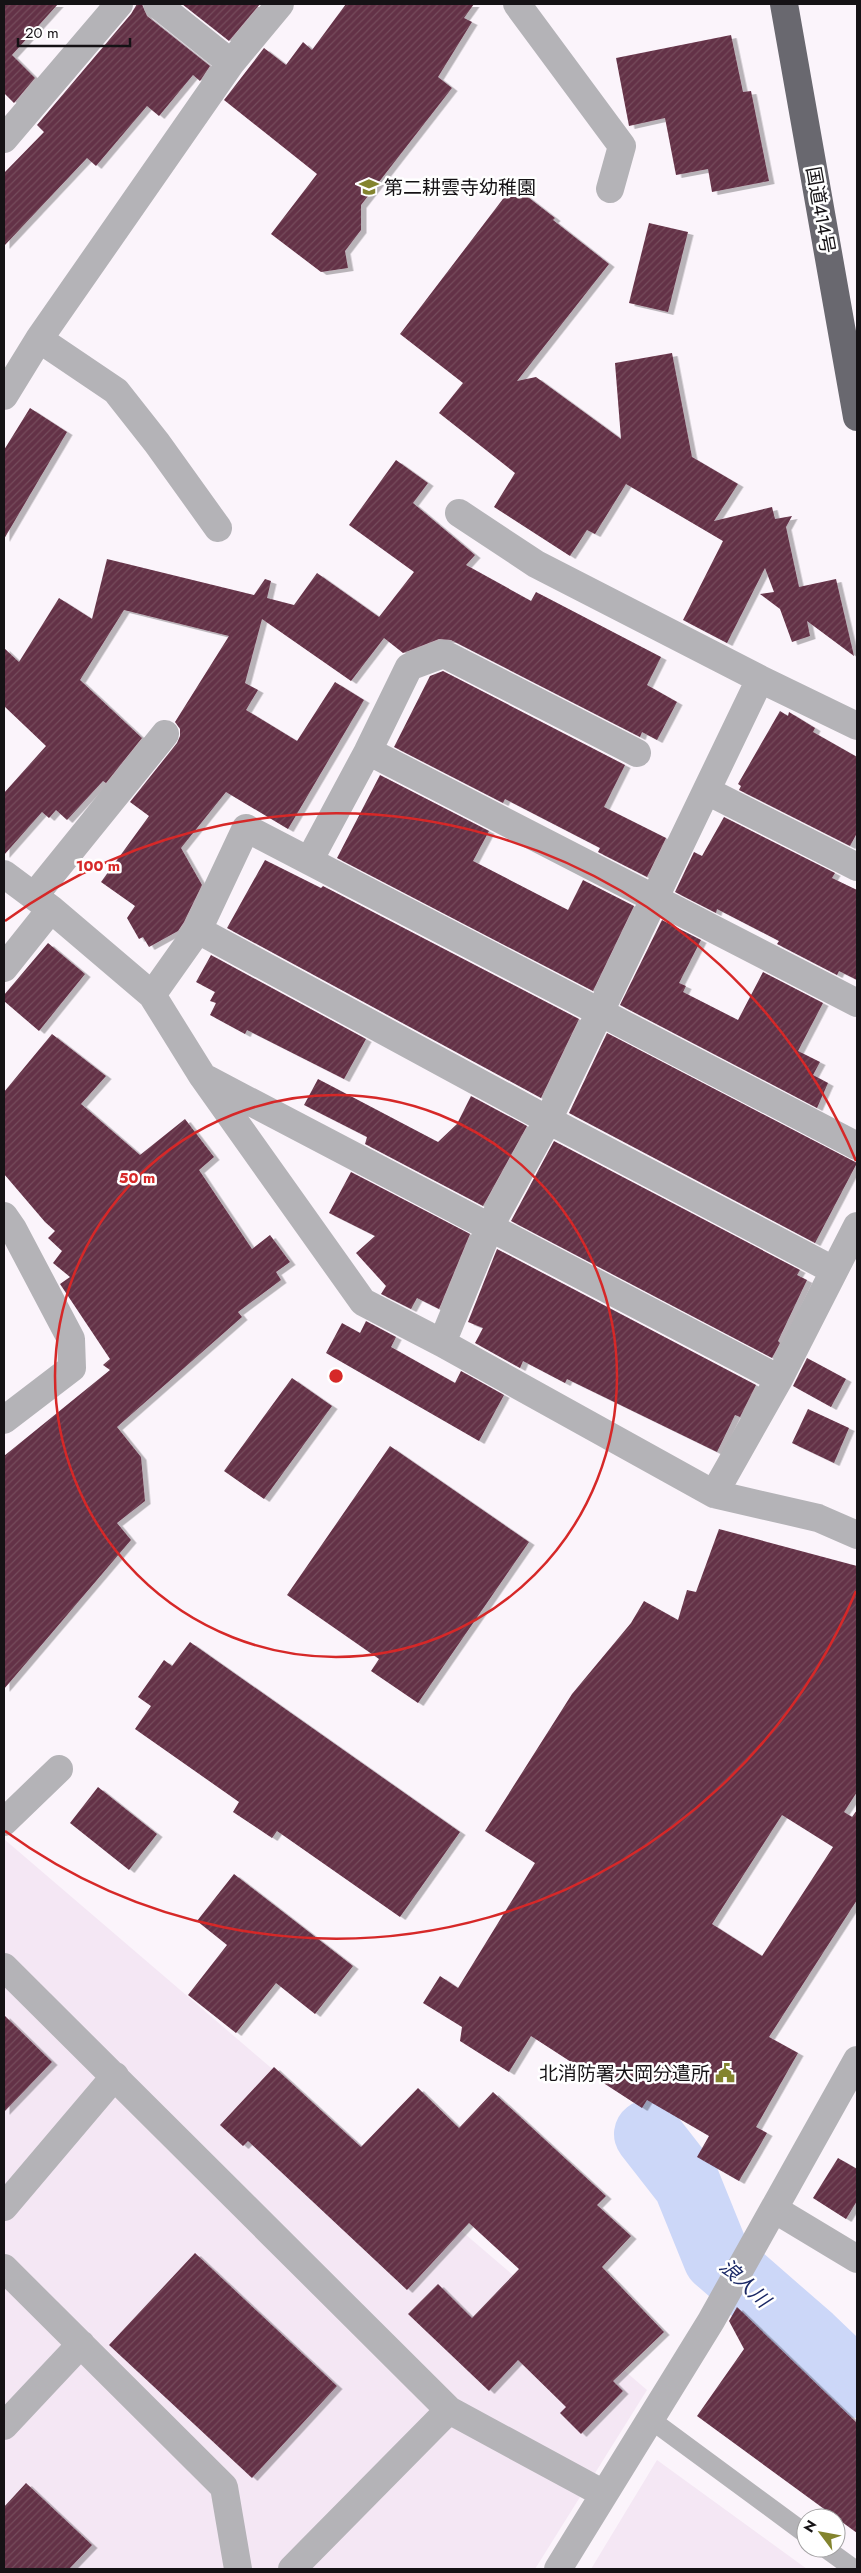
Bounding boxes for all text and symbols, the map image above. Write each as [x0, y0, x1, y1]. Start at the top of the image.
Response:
scale bar [18, 15, 130, 47]
text: 20 m [25, 22, 59, 44]
street label: 国道414号 [800, 165, 841, 256]
place label: 第二耕雲寺幼稚園 [384, 174, 536, 201]
school or university icon: 第二耕雲寺幼稚園 [358, 176, 380, 198]
text: 100 m [76, 855, 120, 877]
text: 50 m [119, 1167, 155, 1189]
centre of rings [327, 1367, 345, 1385]
place label: 北消防署大岡分遣所 [539, 2060, 710, 2087]
public building icon: 北消防署大岡分遣所 [714, 2062, 736, 2084]
water label: 浪人川 [713, 2252, 778, 2316]
north arrow [796, 2508, 846, 2558]
text: N [799, 2516, 821, 2536]

